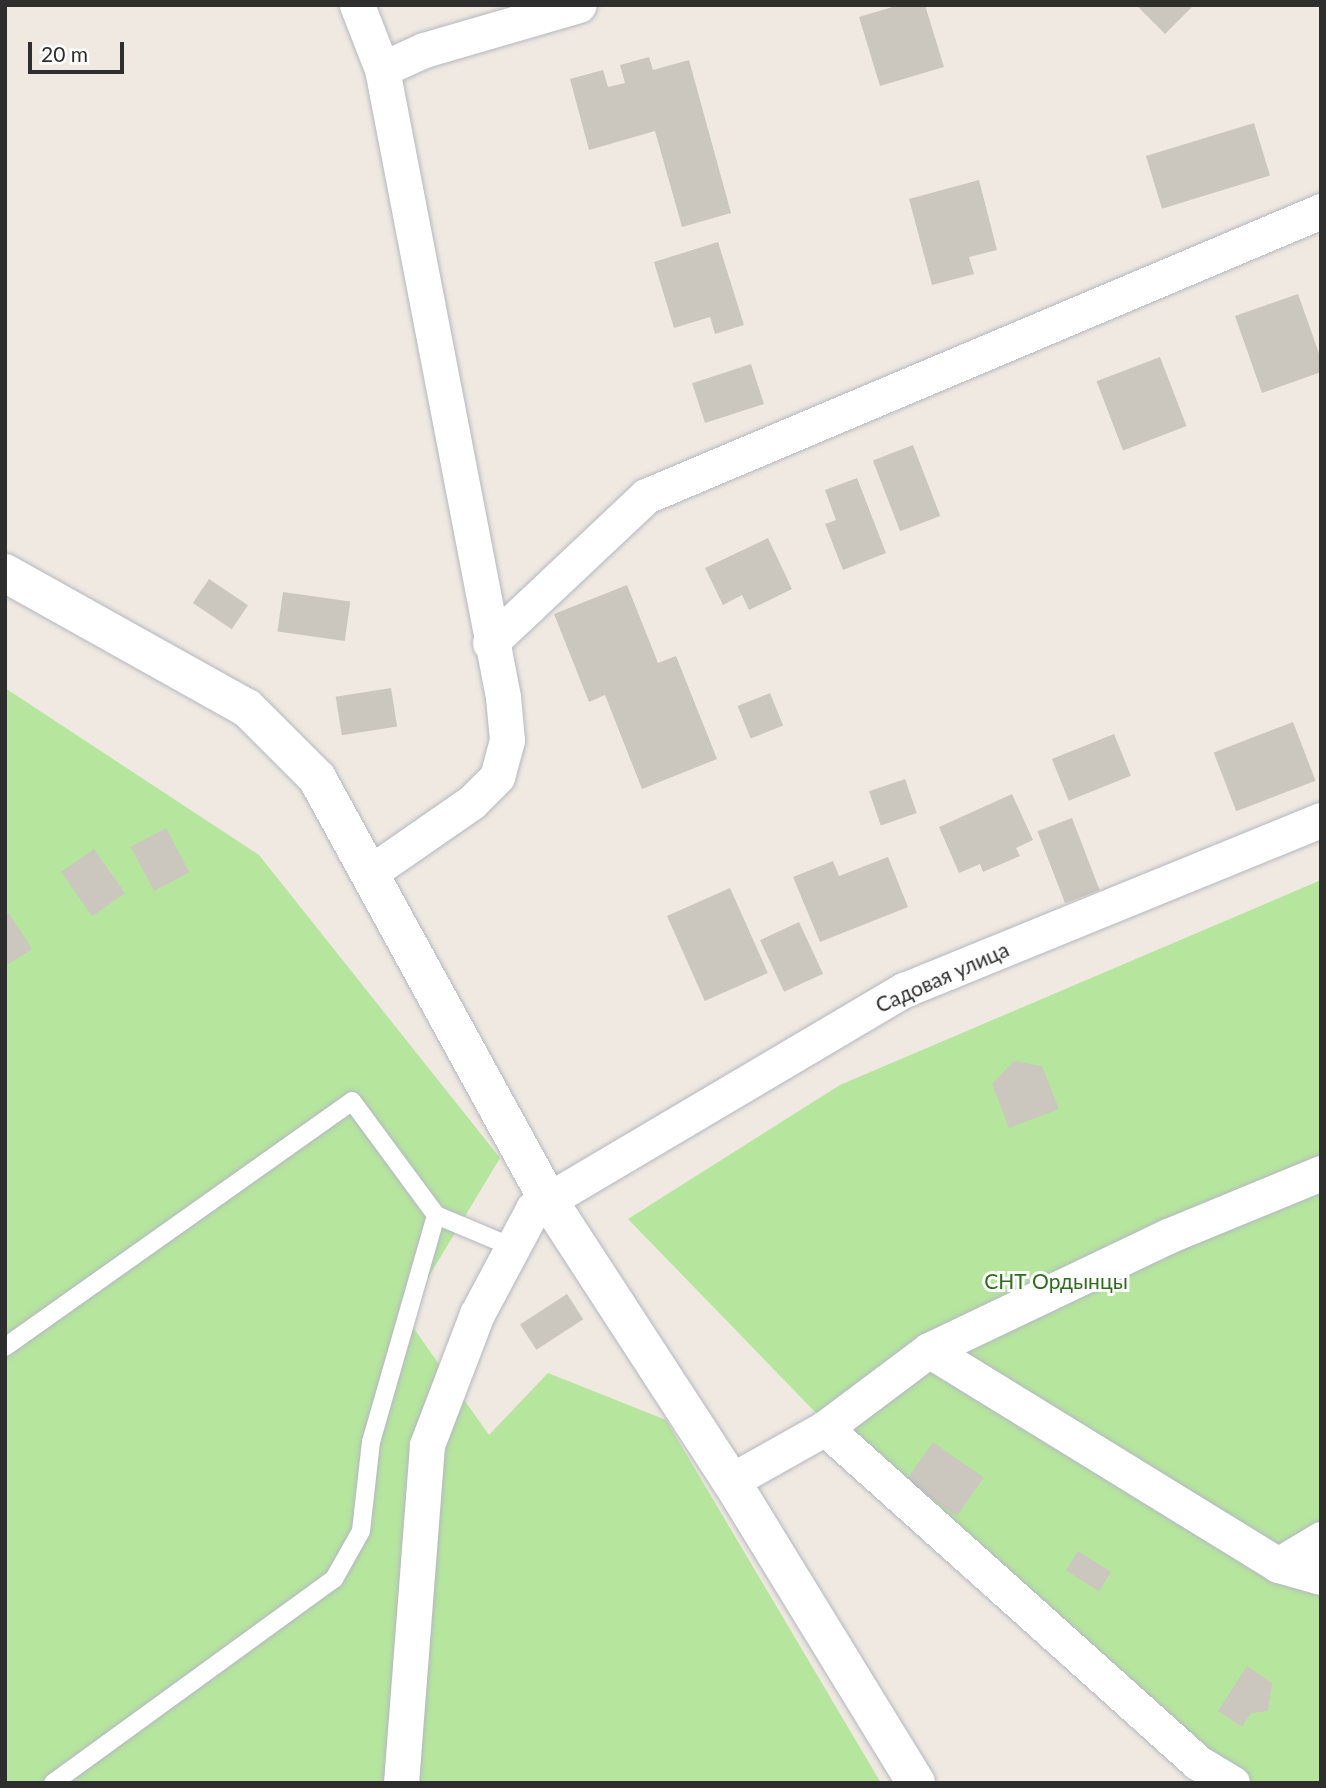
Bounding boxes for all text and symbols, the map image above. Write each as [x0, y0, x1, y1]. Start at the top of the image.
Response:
scale bar [32, 28, 128, 72]
text: 20 m [41, 41, 88, 66]
street label: Садовая улица [871, 936, 1013, 1018]
park label: СНТ Ордынцы [984, 1268, 1128, 1294]

